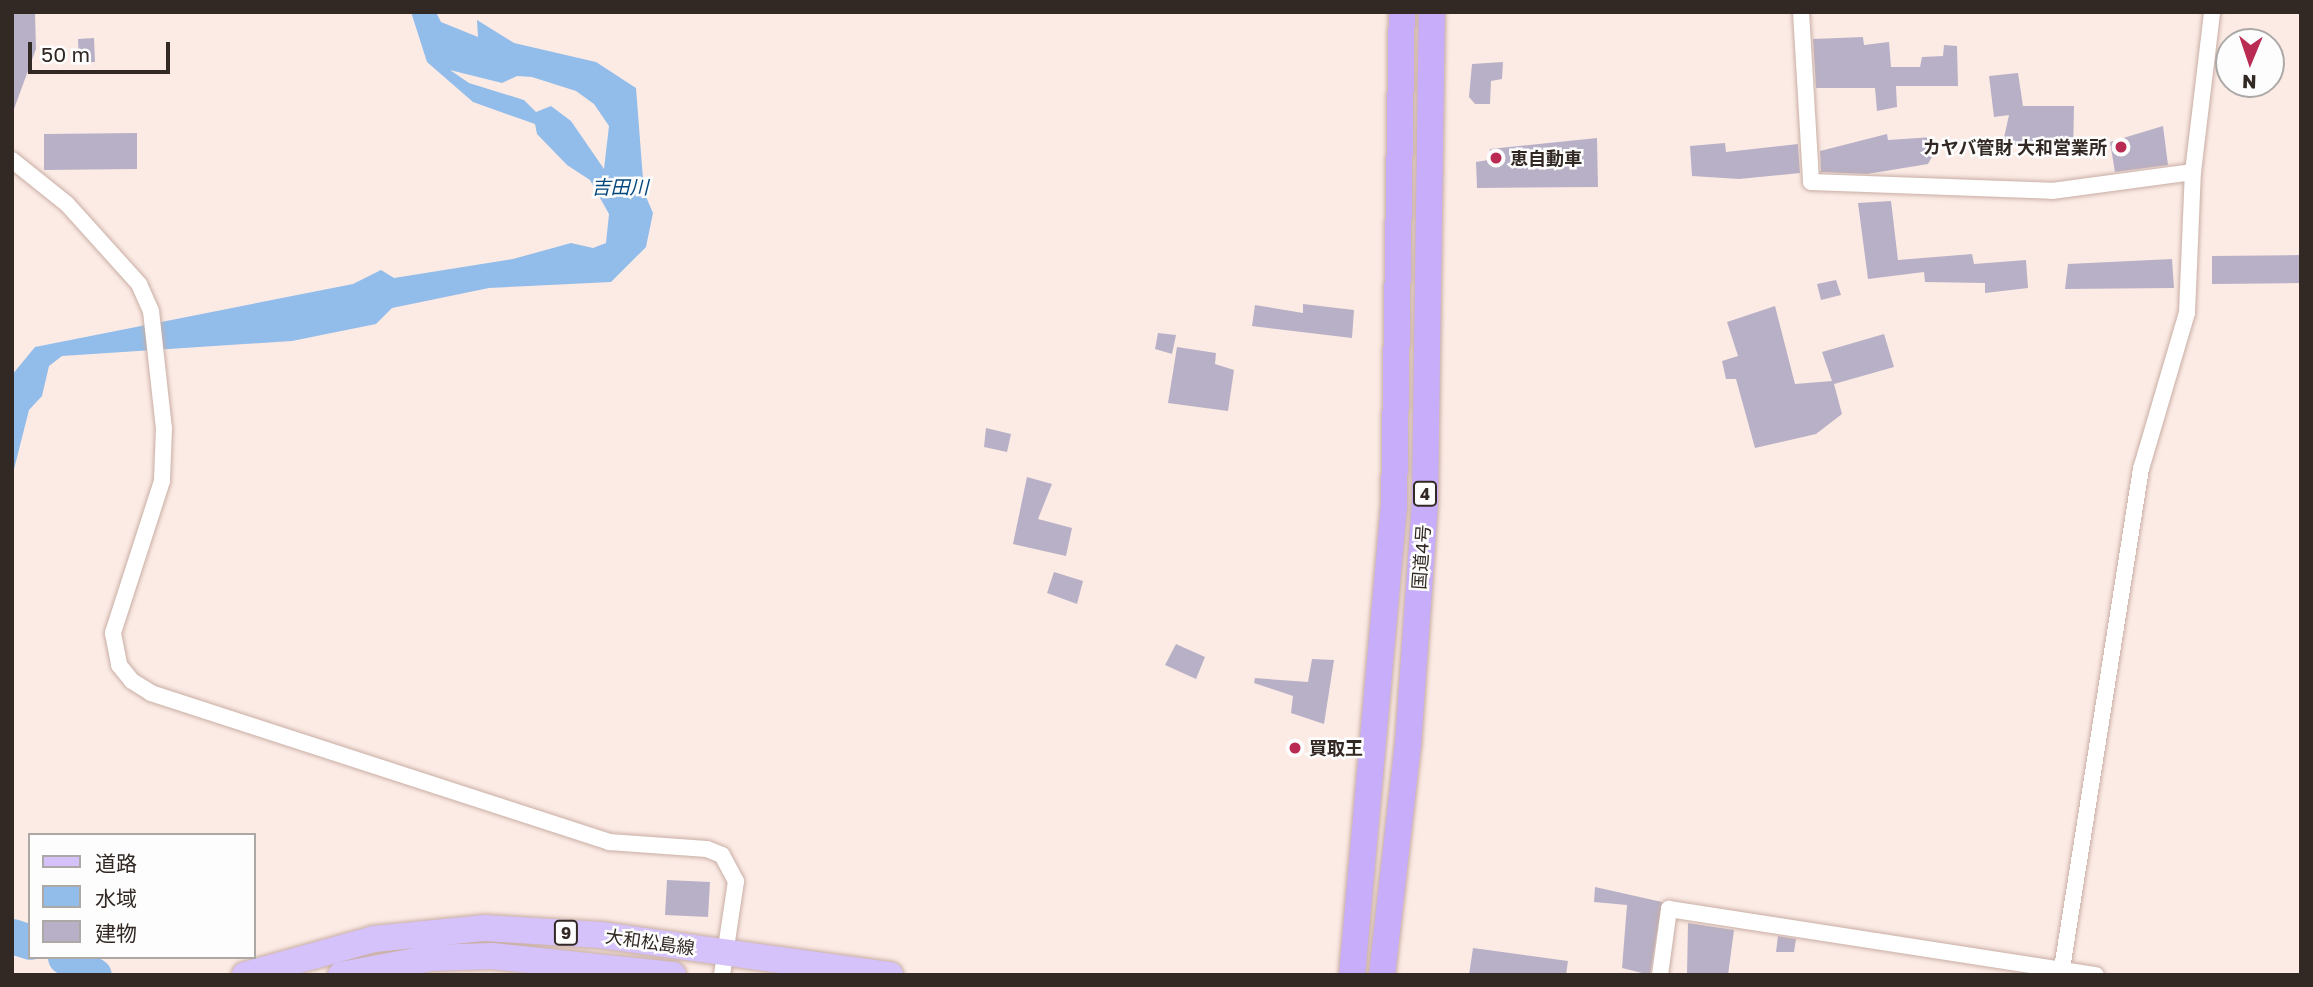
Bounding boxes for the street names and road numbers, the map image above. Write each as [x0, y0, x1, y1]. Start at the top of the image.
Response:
road number: 4 [1413, 481, 1437, 506]
street label: 国道4号 [1408, 524, 1434, 590]
road number: 9 [554, 920, 578, 945]
street label: 大和松島線 [604, 925, 696, 959]

